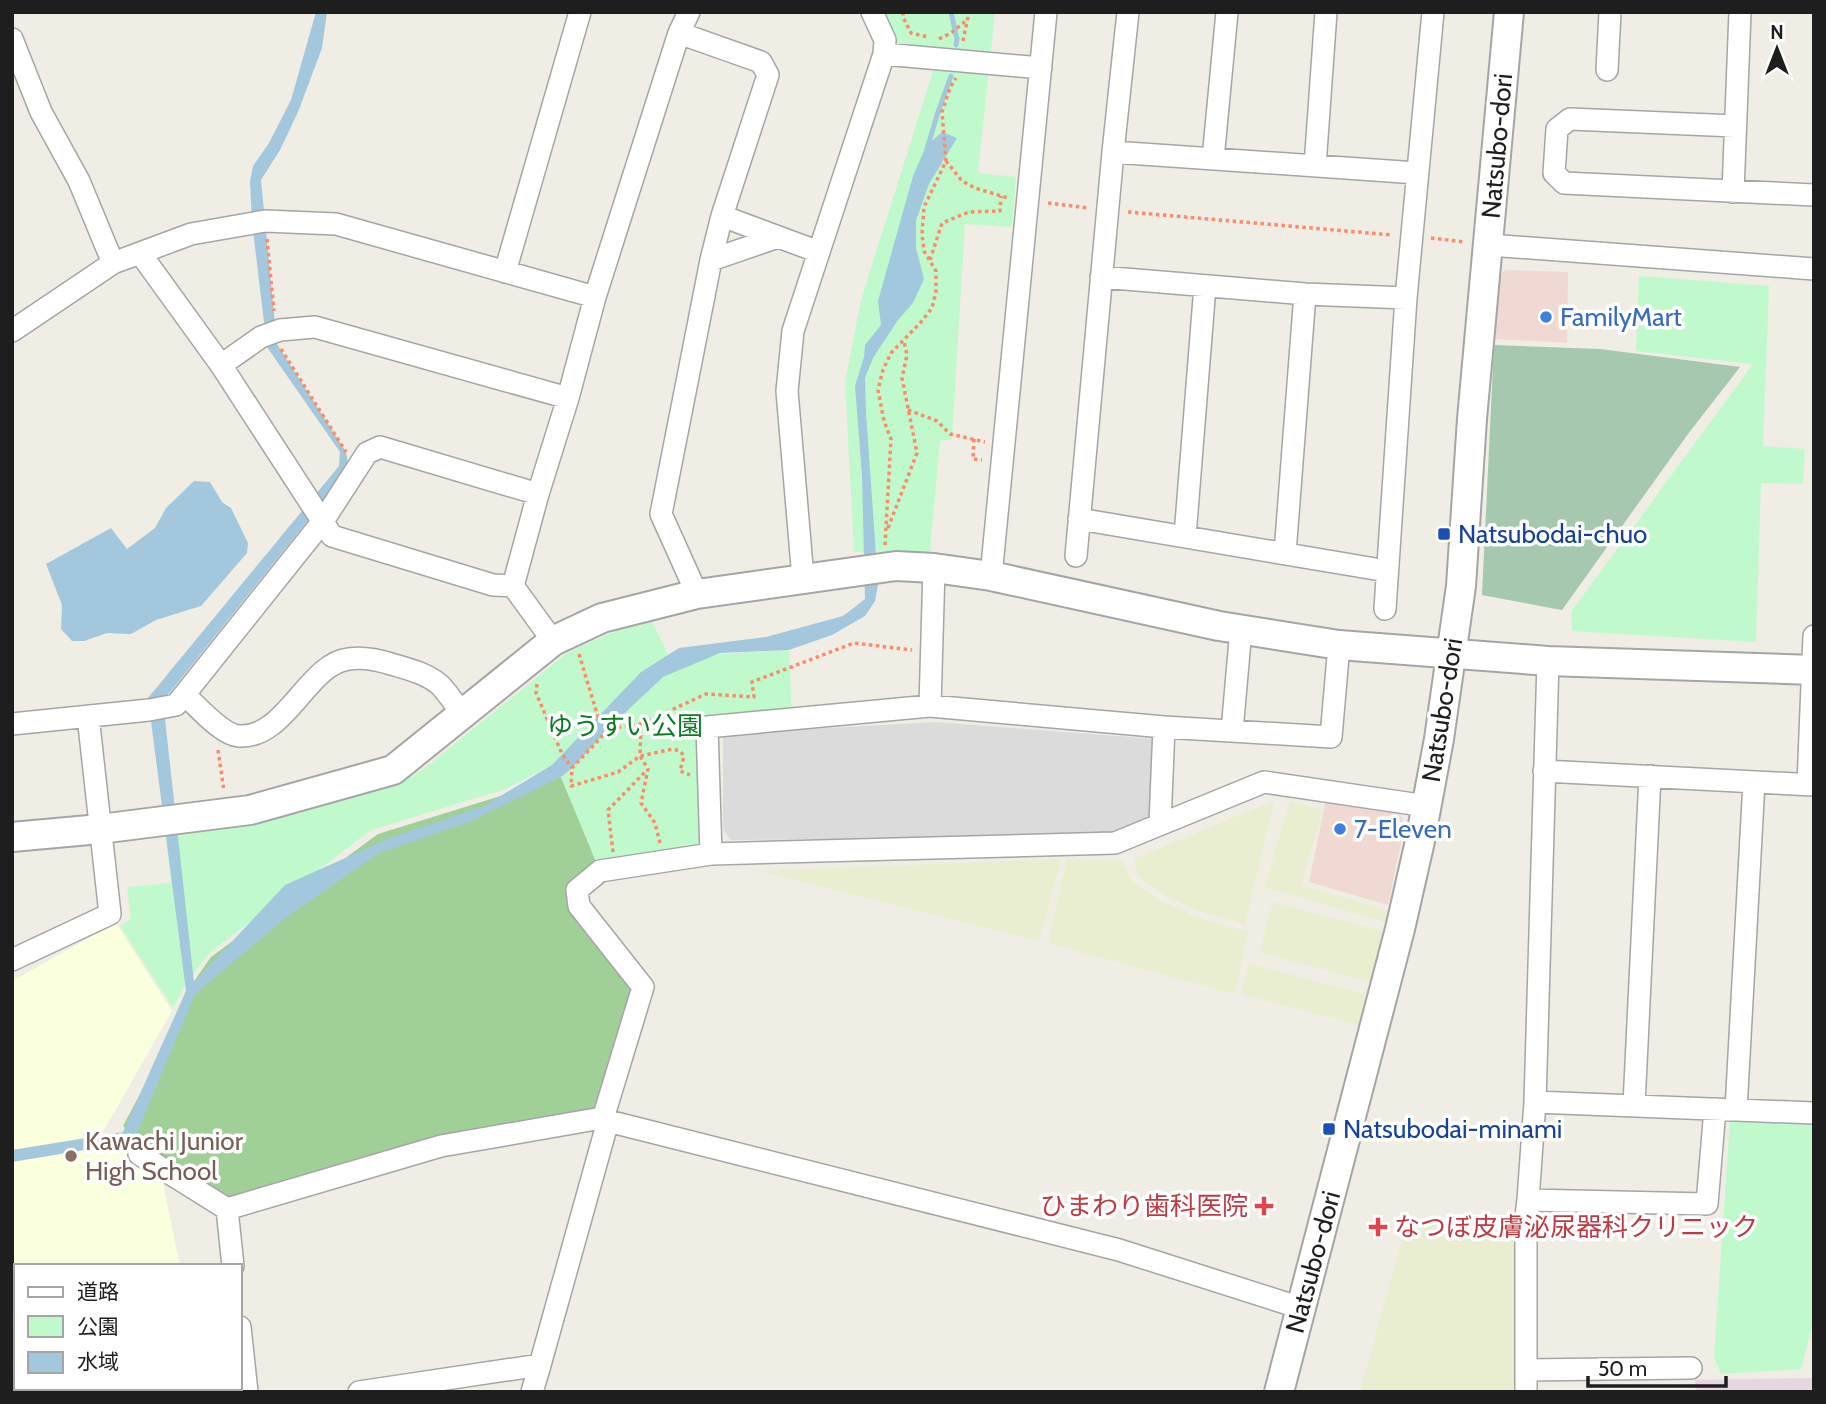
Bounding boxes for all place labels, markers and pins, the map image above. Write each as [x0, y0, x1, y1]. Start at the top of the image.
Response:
place label: FamilyMart [1560, 301, 1682, 333]
marker: FamilyMart [1538, 309, 1554, 325]
place label: Natsubodai-chuo [1458, 518, 1647, 550]
marker: Natsubodai-chuo [1436, 526, 1452, 542]
place label: 7-Eleven [1354, 813, 1452, 845]
marker: 7-Eleven [1332, 821, 1348, 837]
place label: Natsubodai-minami [1343, 1113, 1562, 1145]
marker: Natsubodai-minami [1321, 1121, 1337, 1137]
place label: Kawachi Junior High School [85, 1125, 244, 1187]
marker: Kawachi Junior High School [63, 1148, 79, 1164]
place label: ひまわり歯科医院 [1040, 1190, 1248, 1222]
marker: ひまわり歯科医院 [1254, 1196, 1274, 1216]
place label: なつぼ皮膚泌尿器科クリニック [1394, 1211, 1758, 1243]
marker: なつぼ皮膚泌尿器科クリニック [1368, 1217, 1388, 1237]

